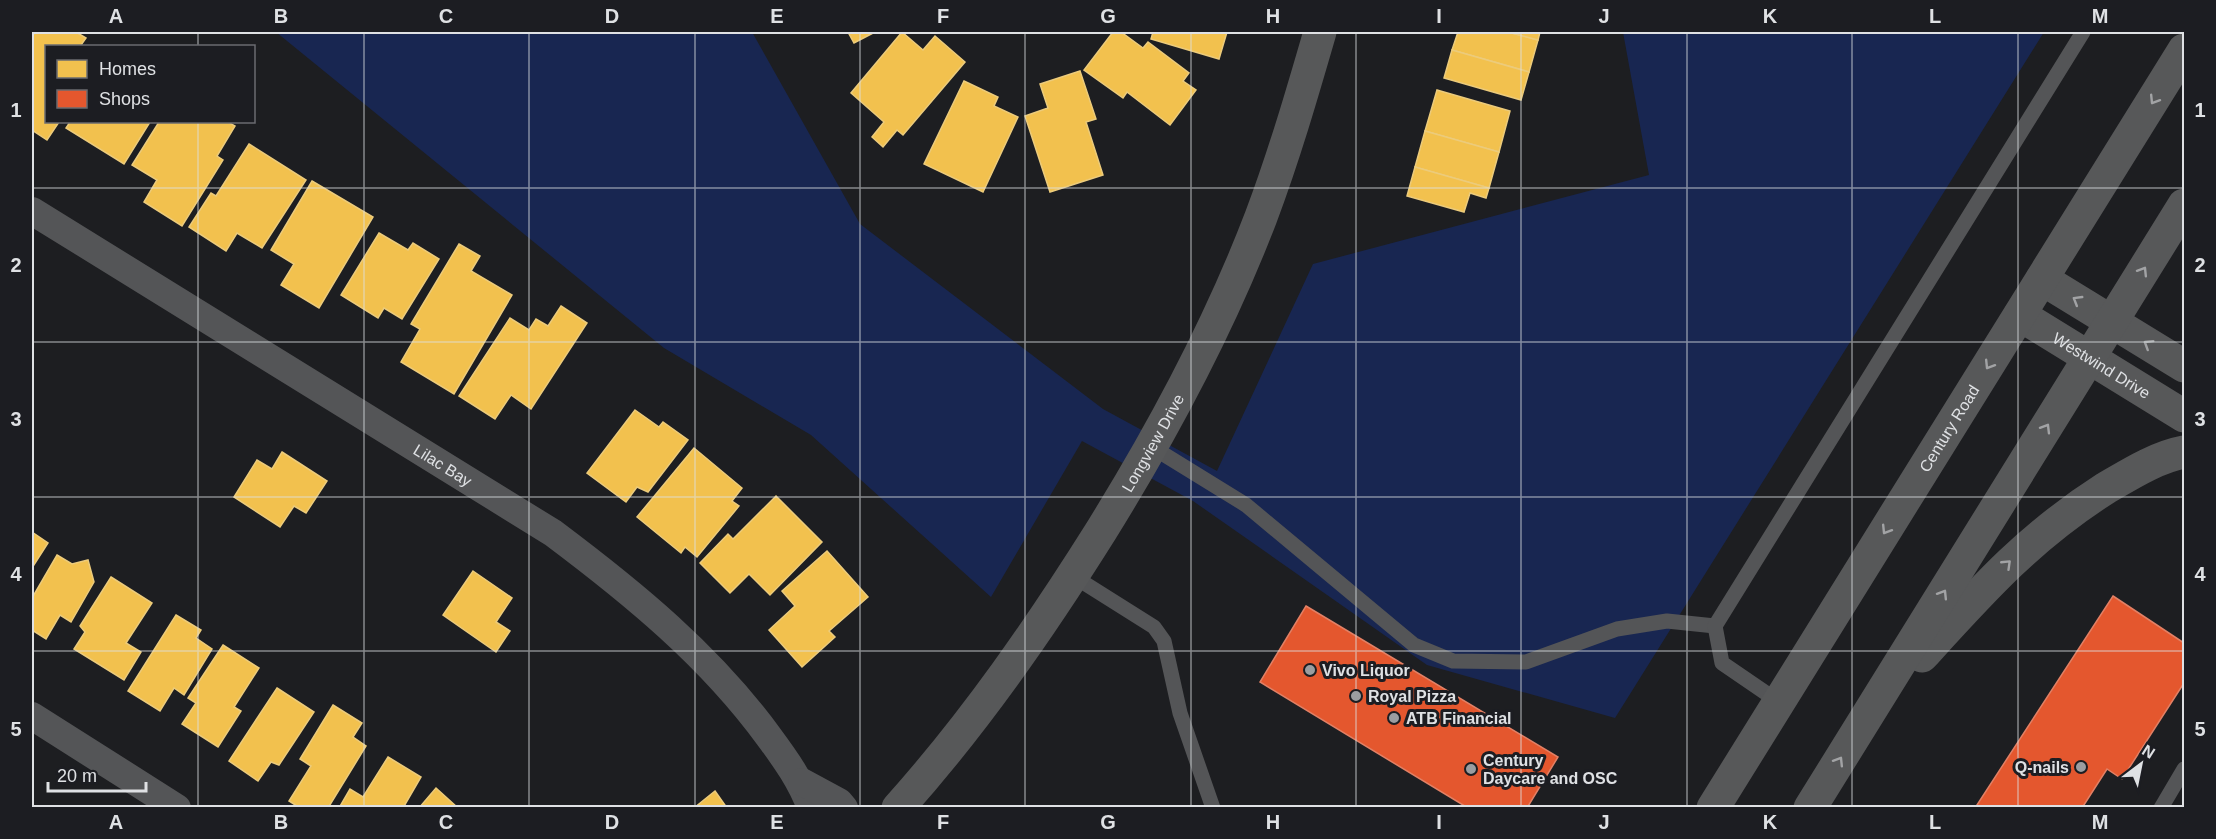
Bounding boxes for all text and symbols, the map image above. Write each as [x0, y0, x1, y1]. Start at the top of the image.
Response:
text: A [109, 5, 123, 27]
text: B [274, 5, 288, 27]
text: C [439, 5, 453, 27]
text: D [605, 5, 619, 27]
text: E [770, 5, 784, 27]
text: F [937, 5, 949, 27]
text: G [1100, 5, 1116, 27]
text: H [1266, 5, 1280, 27]
text: I [1436, 5, 1442, 27]
text: J [1598, 5, 1610, 27]
text: K [1763, 5, 1778, 27]
text: L [1929, 5, 1941, 27]
text: M [2092, 5, 2108, 27]
legend [45, 45, 255, 123]
text: Homes [99, 59, 156, 79]
text: Shops [99, 89, 150, 109]
one-way arrow [2149, 94, 2161, 104]
text: 1 [10, 99, 22, 121]
text: 1 [2194, 99, 2206, 121]
text: 2 [10, 254, 22, 276]
text: 2 [2194, 254, 2206, 276]
one-way arrow [2135, 267, 2147, 277]
one-way arrow [2073, 296, 2083, 307]
street label: Westwind Drive [2050, 329, 2153, 402]
one-way arrow [2144, 339, 2154, 351]
one-way arrow [1984, 359, 1996, 369]
street label: Century Road [1916, 382, 1983, 475]
street label: Longview Drive [1119, 391, 1187, 495]
text: 3 [10, 408, 22, 430]
text: 3 [2194, 408, 2206, 430]
one-way arrow [2038, 424, 2050, 434]
street label: Lilac Bay [410, 441, 475, 490]
one-way arrow [1882, 524, 1893, 535]
one-way arrow [2001, 560, 2011, 571]
text: 4 [10, 563, 22, 585]
text: 4 [2194, 563, 2206, 585]
one-way arrow [1936, 590, 1947, 601]
place label: Vivo Liquor [1322, 662, 1410, 679]
marker: Vivo Liquor [1303, 663, 1317, 677]
place label: Royal Pizza [1368, 688, 1456, 705]
marker: Royal Pizza [1349, 689, 1363, 703]
place label: ATB Financial [1406, 710, 1512, 727]
marker: ATB Financial [1387, 711, 1401, 725]
text: 5 [10, 718, 22, 740]
text: 5 [2194, 718, 2206, 740]
north arrow [2111, 734, 2171, 794]
text: N [2139, 741, 2158, 762]
place label: Century Daycare and OSC [1483, 752, 1618, 787]
scale bar [48, 755, 146, 793]
one-way arrow [1831, 757, 1843, 767]
place label: Q-nails [2015, 759, 2069, 776]
marker: Q-nails [2074, 760, 2088, 774]
marker: Century Daycare and OSC [1464, 762, 1478, 776]
text: 20 m [57, 766, 97, 786]
text: A [109, 811, 123, 833]
text: B [274, 811, 288, 833]
text: C [439, 811, 453, 833]
text: D [605, 811, 619, 833]
text: E [770, 811, 784, 833]
text: F [937, 811, 949, 833]
text: G [1100, 811, 1116, 833]
text: H [1266, 811, 1280, 833]
text: I [1436, 811, 1442, 833]
text: J [1598, 811, 1610, 833]
text: K [1763, 811, 1778, 833]
text: L [1929, 811, 1941, 833]
text: M [2092, 811, 2108, 833]

